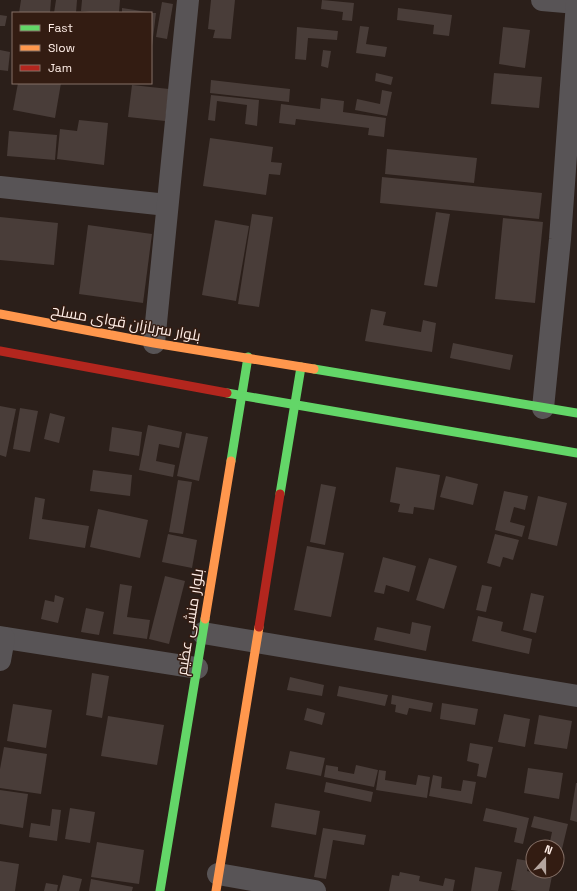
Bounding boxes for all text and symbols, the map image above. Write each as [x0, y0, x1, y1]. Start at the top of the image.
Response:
legend [12, 12, 152, 84]
text: Fast [48, 20, 73, 36]
text: Slow [48, 40, 75, 56]
text: Jam [48, 60, 72, 76]
street label: بلوار سربازان قوای مسلح [49, 300, 202, 347]
street label: بلوار منشی عظیم [172, 567, 208, 677]
north arrow [525, 839, 565, 879]
text: N [543, 842, 555, 858]

